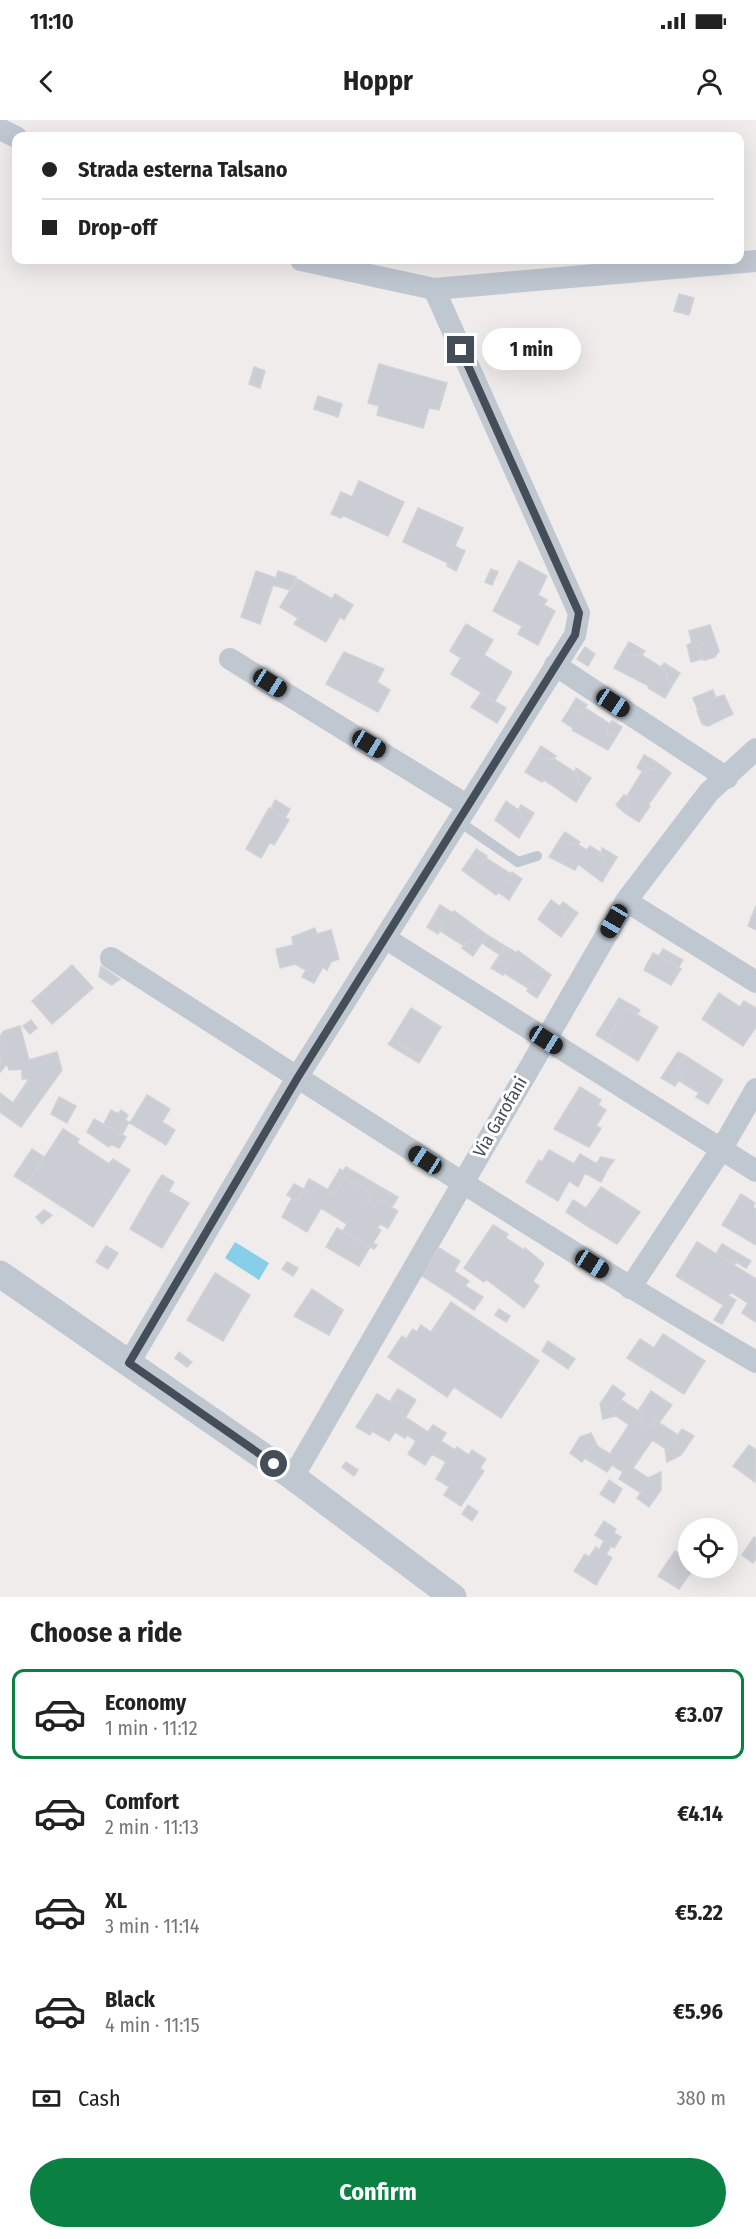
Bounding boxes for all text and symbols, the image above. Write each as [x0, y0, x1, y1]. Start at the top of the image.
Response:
text: 11:10 [30, 8, 74, 35]
icon: back [30, 65, 63, 98]
text: Hoppr [343, 65, 413, 97]
icon: person [693, 65, 726, 98]
text: Strada esterna Talsano [78, 156, 288, 183]
text: Drop-off [78, 214, 157, 241]
callout: 1 min [482, 329, 581, 371]
route end [447, 336, 474, 363]
text: 1 min [510, 337, 553, 361]
car [250, 666, 290, 700]
car [593, 686, 633, 720]
car [349, 727, 389, 761]
car [597, 901, 631, 941]
car [526, 1023, 566, 1057]
street label: Via Garofani [468, 1073, 532, 1161]
car [405, 1143, 445, 1177]
car [572, 1247, 612, 1281]
route start [260, 1450, 287, 1477]
map controls [678, 1518, 738, 1578]
button: locate [678, 1518, 738, 1578]
text: Choose a ride [30, 1617, 182, 1649]
icon: car [33, 1687, 87, 1741]
text: Economy [105, 1689, 186, 1716]
text: €3.07 [675, 1701, 723, 1728]
text: 1 min · 11:12 [105, 1716, 197, 1740]
icon: car [33, 1786, 87, 1840]
text: Comfort [105, 1788, 179, 1815]
text: €4.14 [677, 1800, 723, 1827]
text: 2 min · 11:13 [105, 1815, 199, 1839]
icon: car [33, 1885, 87, 1939]
text: XL [105, 1887, 127, 1914]
text: €5.22 [675, 1899, 723, 1926]
text: 3 min · 11:14 [105, 1914, 200, 1938]
icon: car [33, 1984, 87, 2038]
text: Black [105, 1986, 155, 2013]
text: €5.96 [673, 1998, 723, 2025]
text: 4 min · 11:15 [105, 2013, 200, 2037]
icon: cash [30, 2082, 63, 2115]
text: Cash [78, 2085, 121, 2112]
text: 380 m [676, 2086, 726, 2110]
button: Confirm [30, 2158, 726, 2227]

